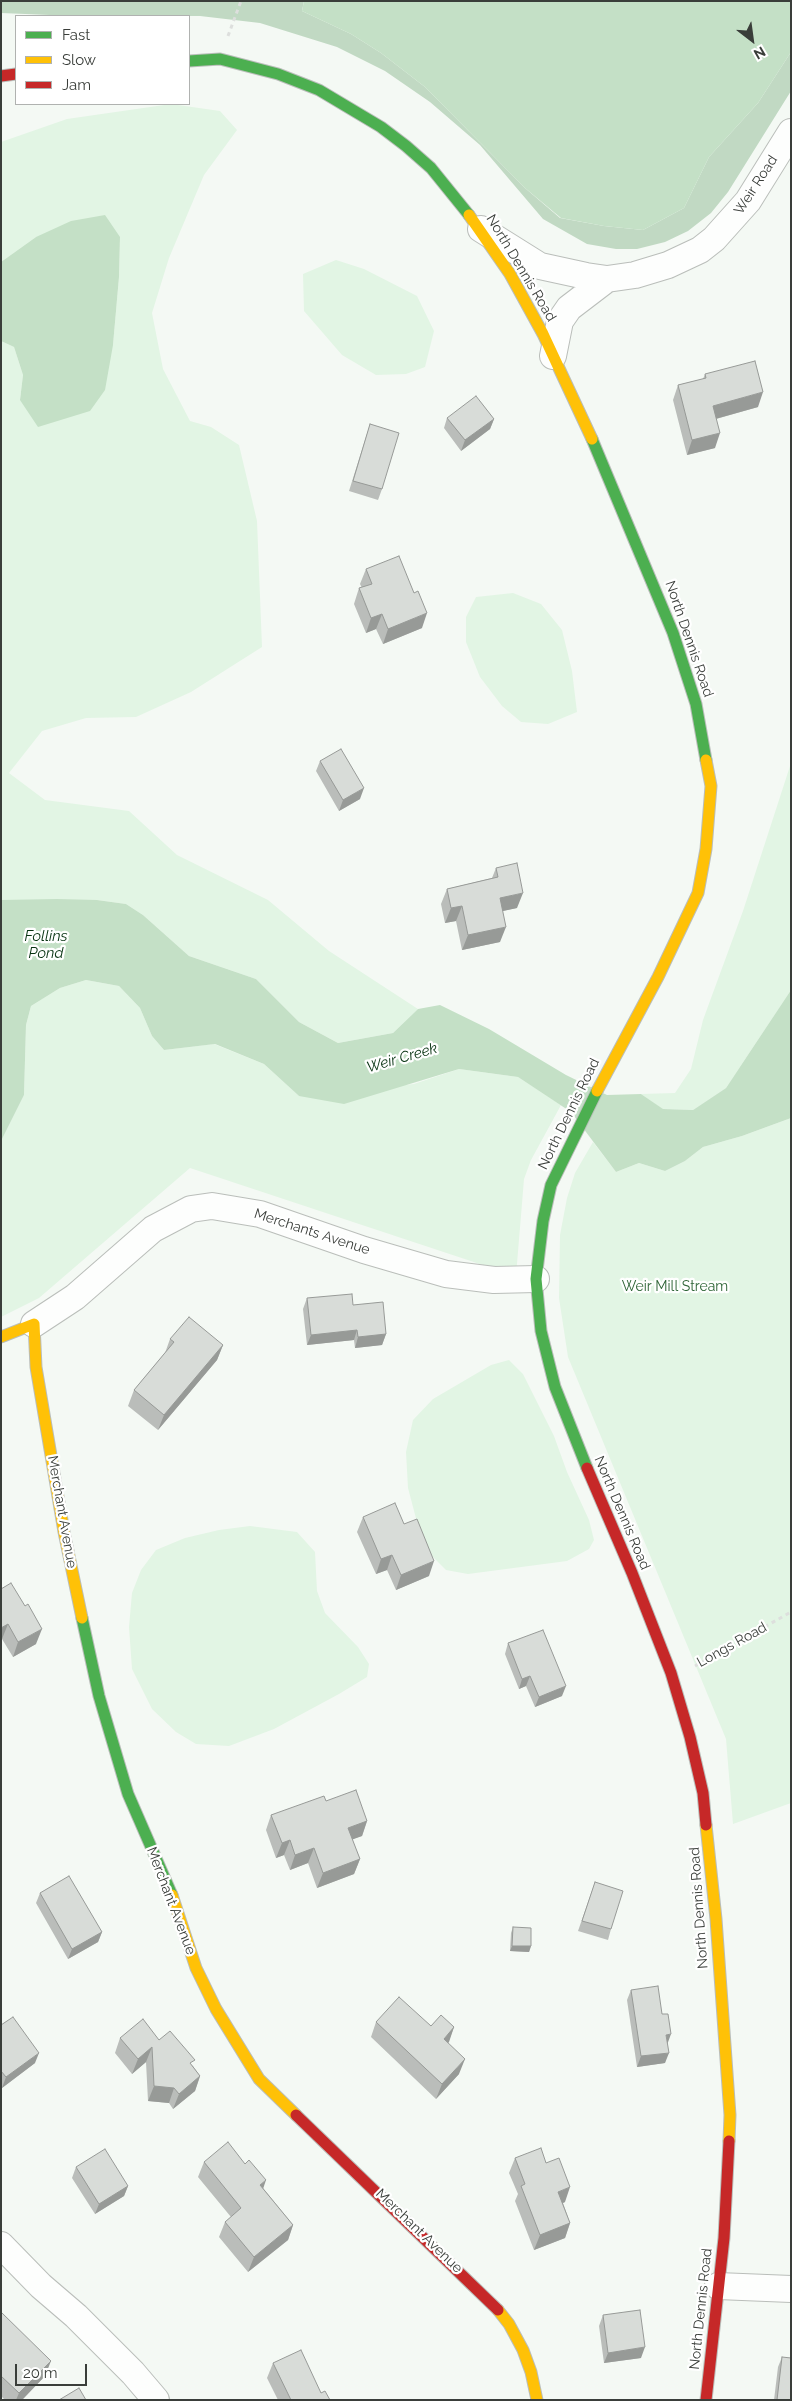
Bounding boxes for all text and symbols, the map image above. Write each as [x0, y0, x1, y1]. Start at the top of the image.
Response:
legend [15, 15, 190, 105]
north arrow [727, 15, 777, 65]
text: Fast [62, 26, 90, 44]
text: N [751, 43, 768, 63]
text: Slow [62, 51, 96, 69]
text: Jam [62, 76, 91, 94]
street label: Weir Road [731, 152, 781, 218]
street label: North Dennis Road [482, 211, 560, 325]
street label: North Dennis Road [661, 579, 717, 699]
water label: Follins Pond [24, 927, 68, 962]
water label: Weir Creek [364, 1039, 440, 1077]
street label: North Dennis Road [535, 1056, 603, 1172]
street label: Merchants Avenue [252, 1205, 372, 1259]
park label: Weir Mill Stream [622, 1279, 728, 1295]
street label: Merchant Avenue [44, 1454, 80, 1570]
street label: North Dennis Road [590, 1454, 654, 1572]
street label: Longs Road [694, 1619, 770, 1671]
street label: Merchant Avenue [143, 1845, 199, 1957]
street label: North Dennis Road [686, 1847, 712, 1969]
street label: Merchant Avenue [372, 2185, 466, 2277]
street label: North Dennis Road [686, 2248, 716, 2370]
scale bar [18, 2354, 90, 2386]
text: 20 m [23, 2364, 58, 2382]

